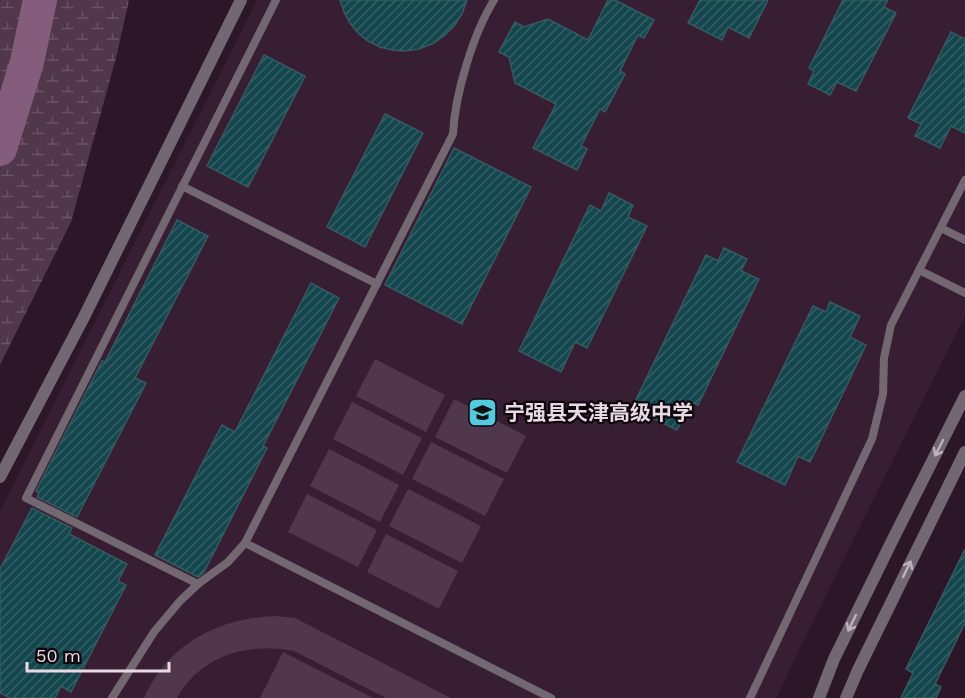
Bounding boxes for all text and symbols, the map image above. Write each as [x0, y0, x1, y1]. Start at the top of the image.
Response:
school or university icon: 宁强县天津高级中学 [467, 397, 499, 429]
place label: 宁强县天津高级中学 [504, 400, 693, 425]
one-way arrow [932, 439, 944, 457]
one-way arrow [901, 560, 913, 578]
one-way arrow [845, 614, 857, 632]
scale bar [27, 635, 170, 673]
text: 50 m [36, 645, 81, 666]

